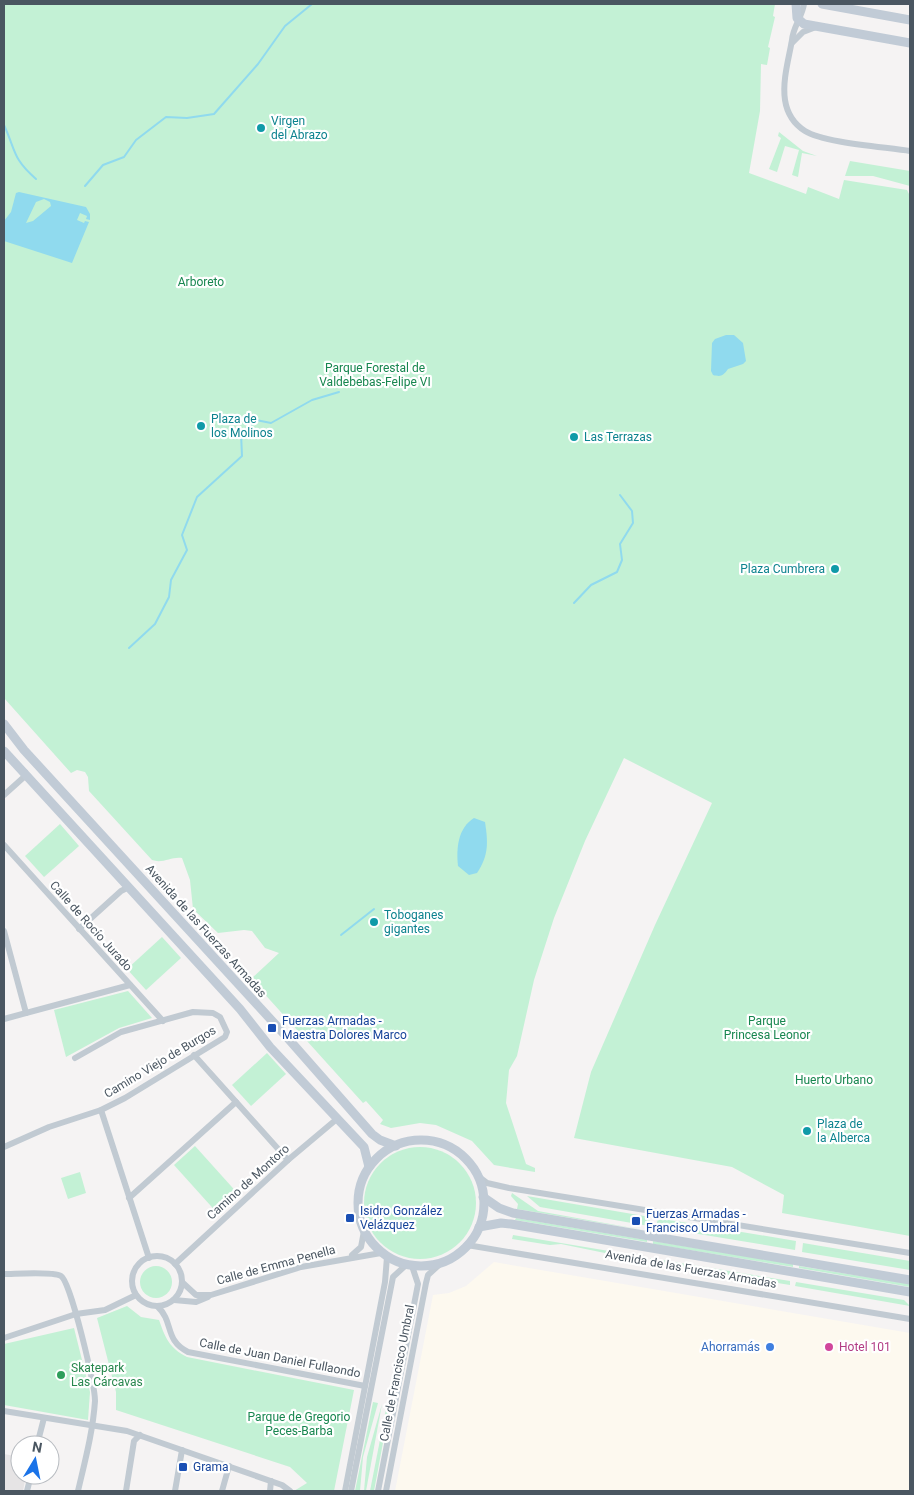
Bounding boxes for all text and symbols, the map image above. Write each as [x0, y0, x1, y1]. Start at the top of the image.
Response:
place label: Virgen del Abrazo [271, 114, 328, 142]
marker: Virgen del Abrazo [255, 122, 267, 134]
park label: Arboreto [178, 275, 224, 289]
park label: Parque Forestal de Valdebebas-Felipe VI [319, 361, 431, 389]
place label: Plaza de los Molinos [211, 412, 273, 440]
marker: Plaza de los Molinos [195, 420, 207, 432]
place label: Las Terrazas [584, 430, 652, 444]
marker: Las Terrazas [568, 431, 580, 443]
place label: Plaza Cumbrera [740, 562, 825, 576]
marker: Plaza Cumbrera [829, 563, 841, 575]
street label: Avenida de las Fuerzas Armadas [143, 862, 269, 1000]
street label: Calle de Rocío Jurado [47, 878, 135, 974]
place label: Toboganes gigantes [384, 908, 443, 936]
marker: Toboganes gigantes [368, 916, 380, 928]
place label: Fuerzas Armadas - Maestra Dolores Marco [282, 1014, 407, 1042]
park label: Parque Princesa Leonor [724, 1014, 810, 1042]
marker: Fuerzas Armadas - Maestra Dolores Marco [266, 1022, 278, 1034]
street label: Camino Viejo de Burgos [102, 1023, 218, 1101]
park label: Huerto Urbano [795, 1073, 873, 1087]
place label: Plaza de la Alberca [817, 1117, 870, 1145]
marker: Plaza de la Alberca [801, 1125, 813, 1137]
street label: Camino de Montoro [204, 1141, 292, 1223]
place label: Isidro González Velázquez [360, 1204, 442, 1232]
place label: Fuerzas Armadas - Francisco Umbral [646, 1207, 747, 1235]
marker: Isidro González Velázquez [344, 1212, 356, 1224]
marker: Fuerzas Armadas - Francisco Umbral [630, 1215, 642, 1227]
street label: Calle de Emma Penella [215, 1242, 337, 1288]
street label: Avenida de las Fuerzas Armadas [604, 1247, 778, 1291]
street label: Calle de Francisco Umbral [377, 1303, 417, 1443]
street label: Calle de Juan Daniel Fullaondo [198, 1336, 362, 1381]
place label: Ahorramás [701, 1340, 760, 1354]
place label: Hotel 101 [839, 1340, 891, 1354]
marker: Ahorramás [764, 1341, 776, 1353]
marker: Hotel 101 [823, 1341, 835, 1353]
place label: Skatepark Las Cárcavas [71, 1361, 143, 1389]
marker: Skatepark Las Cárcavas [55, 1369, 67, 1381]
park label: Parque de Gregorio Peces-Barba [248, 1410, 351, 1438]
north arrow [10, 1435, 60, 1485]
text: N [31, 1438, 44, 1456]
place label: Grama [193, 1460, 229, 1474]
marker: Grama [177, 1461, 189, 1473]

